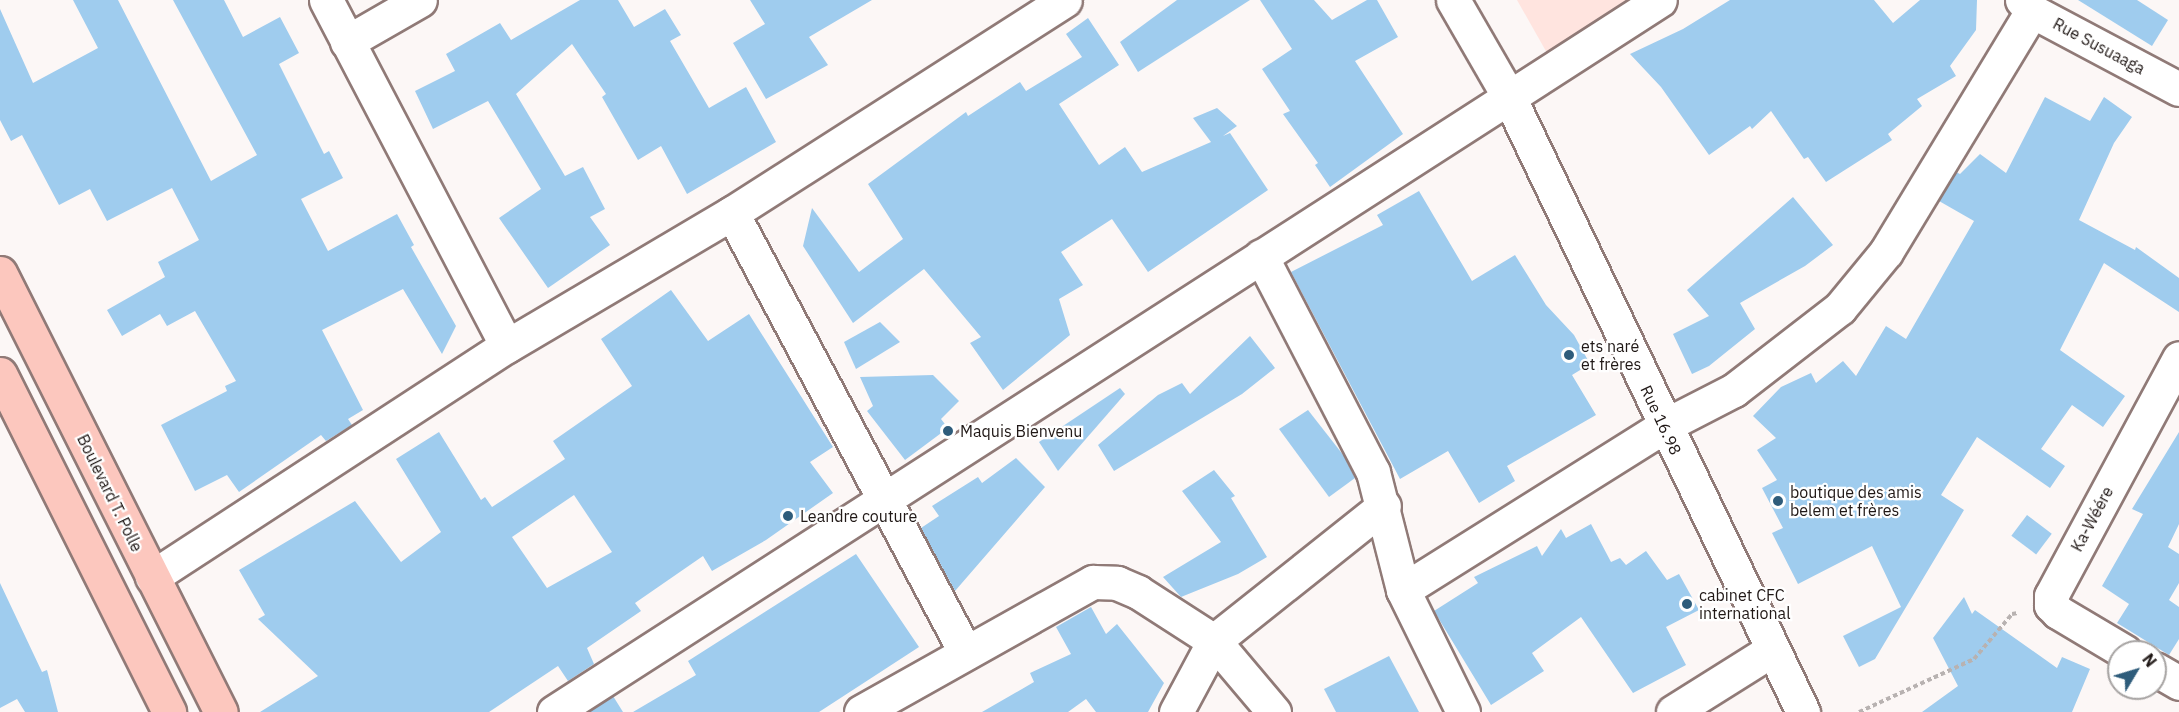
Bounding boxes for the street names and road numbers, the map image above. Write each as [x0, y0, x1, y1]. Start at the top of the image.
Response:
street label: Rue Susuaaga [2050, 14, 2148, 78]
street label: Rue 16.98 [1637, 382, 1685, 458]
street label: Boulevard T. Polle [73, 431, 147, 555]
street label: Ka-Wéére [2067, 483, 2117, 555]

